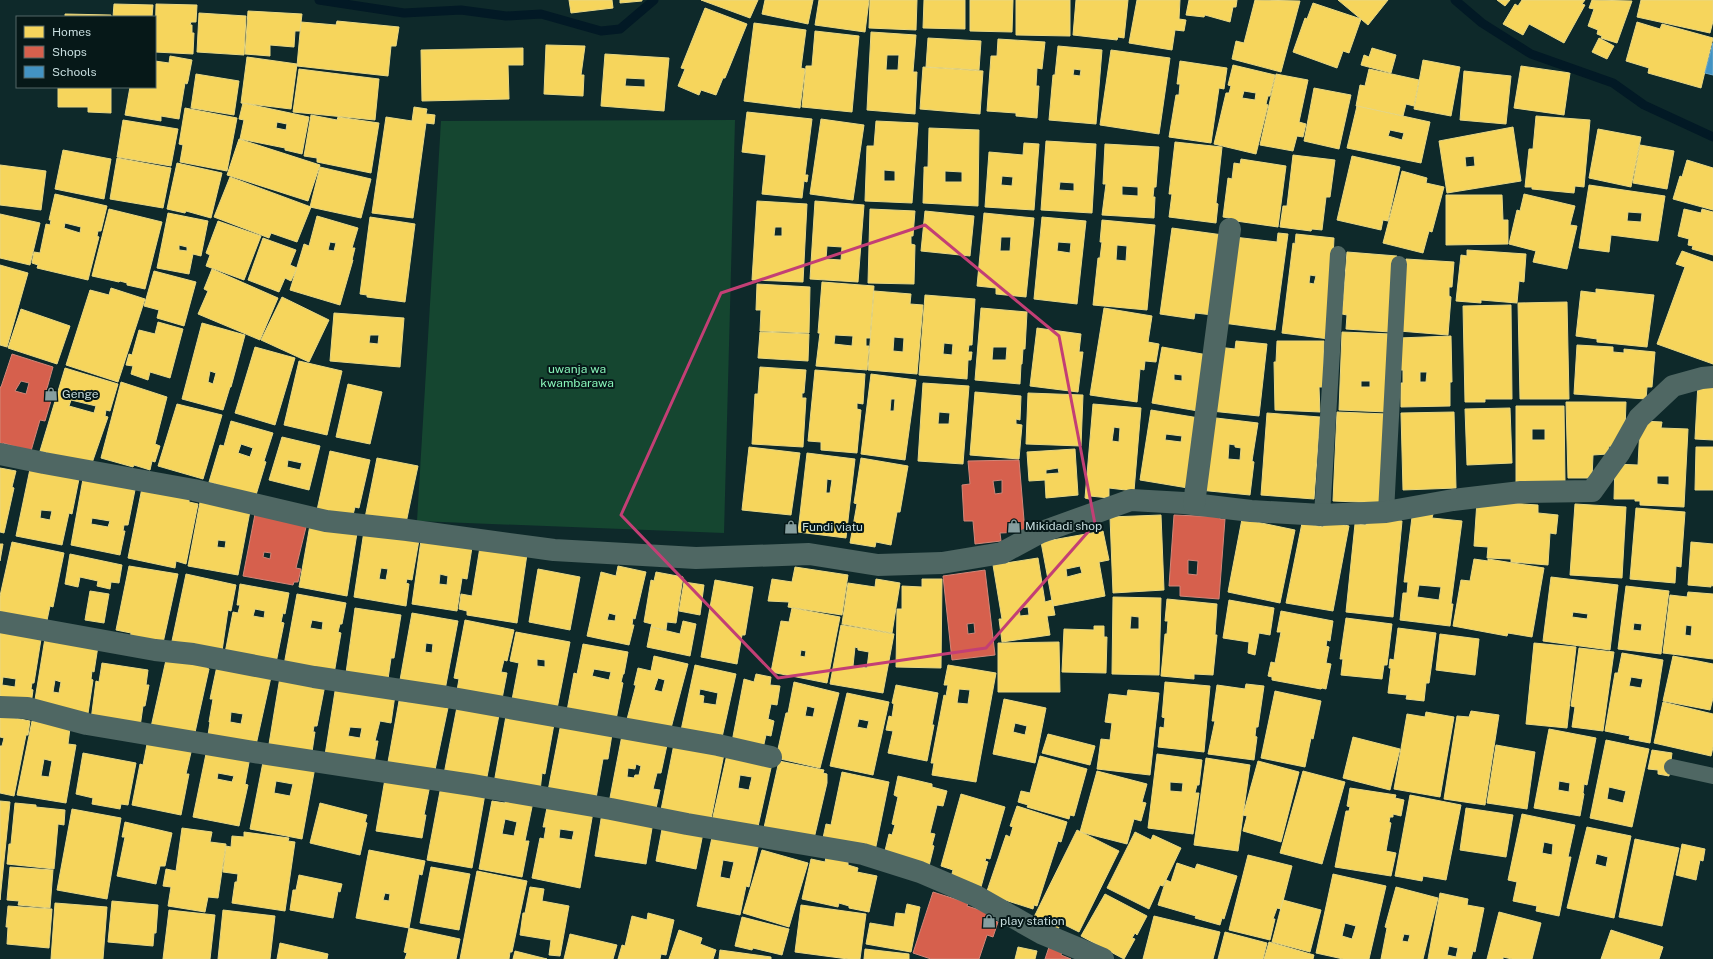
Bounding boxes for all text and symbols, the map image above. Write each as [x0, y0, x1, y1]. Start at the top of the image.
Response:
legend [16, 16, 156, 88]
text: Homes [52, 25, 91, 39]
text: Shops [52, 45, 87, 59]
text: Schools [52, 65, 97, 79]
park label: uwanja wa kwambarawa [540, 362, 614, 390]
shop icon: Genge [43, 386, 59, 402]
place label: Genge [62, 387, 99, 401]
shop icon: Mikidadi shop [1006, 518, 1022, 534]
shop icon: Fundi viatu [783, 519, 799, 535]
place label: Mikidadi shop [1025, 519, 1102, 533]
place label: Fundi viatu [802, 520, 863, 534]
shop icon: play station [981, 913, 997, 929]
place label: play station [1000, 914, 1065, 928]

